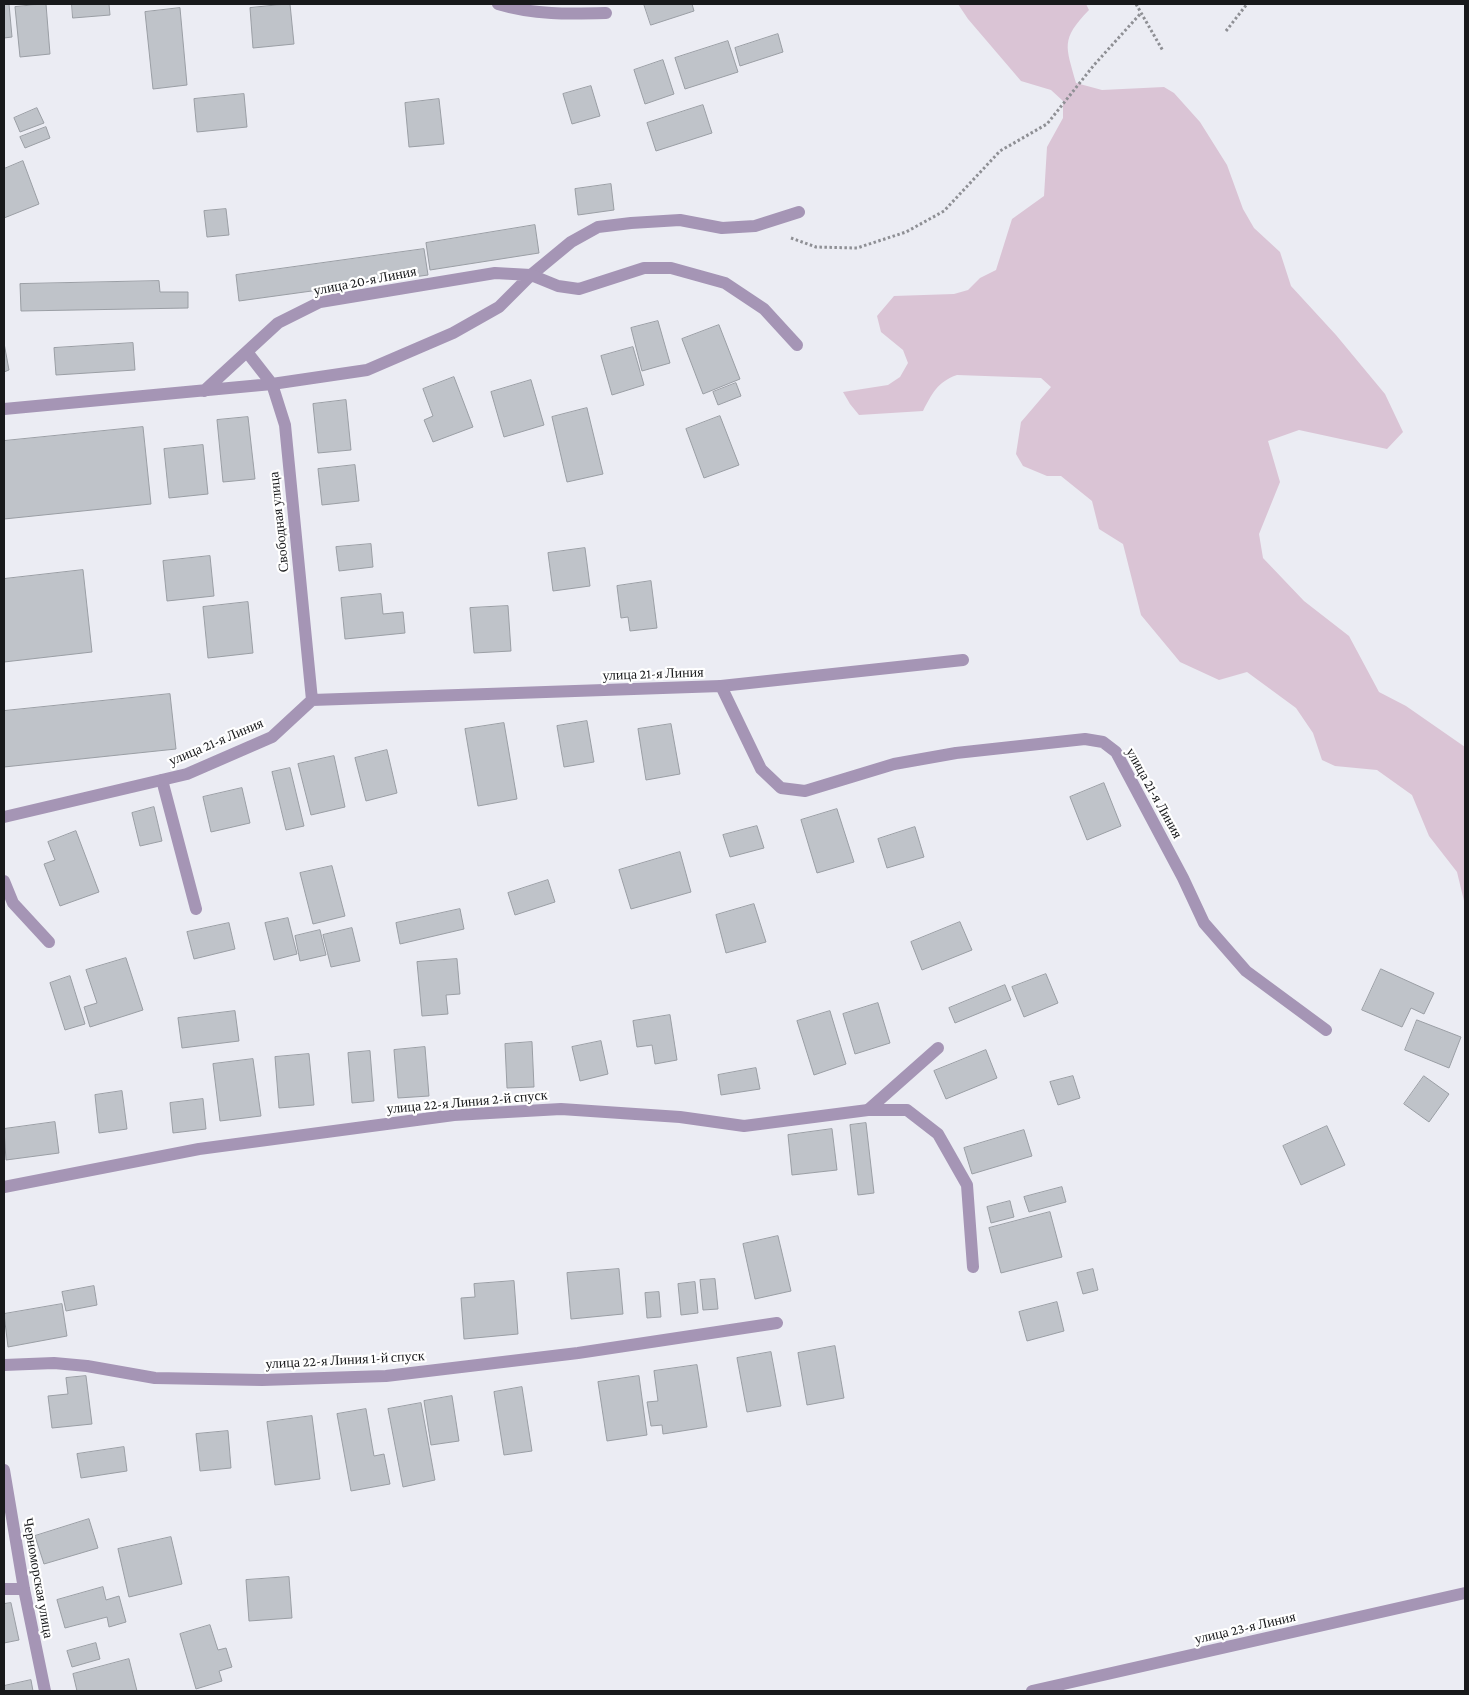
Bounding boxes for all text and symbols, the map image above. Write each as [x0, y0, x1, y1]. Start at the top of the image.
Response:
street label: улица 20-я Линия [312, 263, 418, 299]
street label: Свободная улица [265, 471, 293, 573]
street label: улица 21-я Линия [602, 664, 704, 684]
street label: улица 21-я Линия [166, 715, 266, 769]
street label: улица 21-я Линия [1122, 745, 1186, 841]
street label: улица 22-я Линия 2-й спуск [386, 1087, 548, 1117]
street label: улица 22-я Линия 1-й спуск [265, 1347, 425, 1373]
street label: Черноморская улица [19, 1516, 57, 1640]
street label: улица 23-я Линия [1193, 1608, 1297, 1648]

